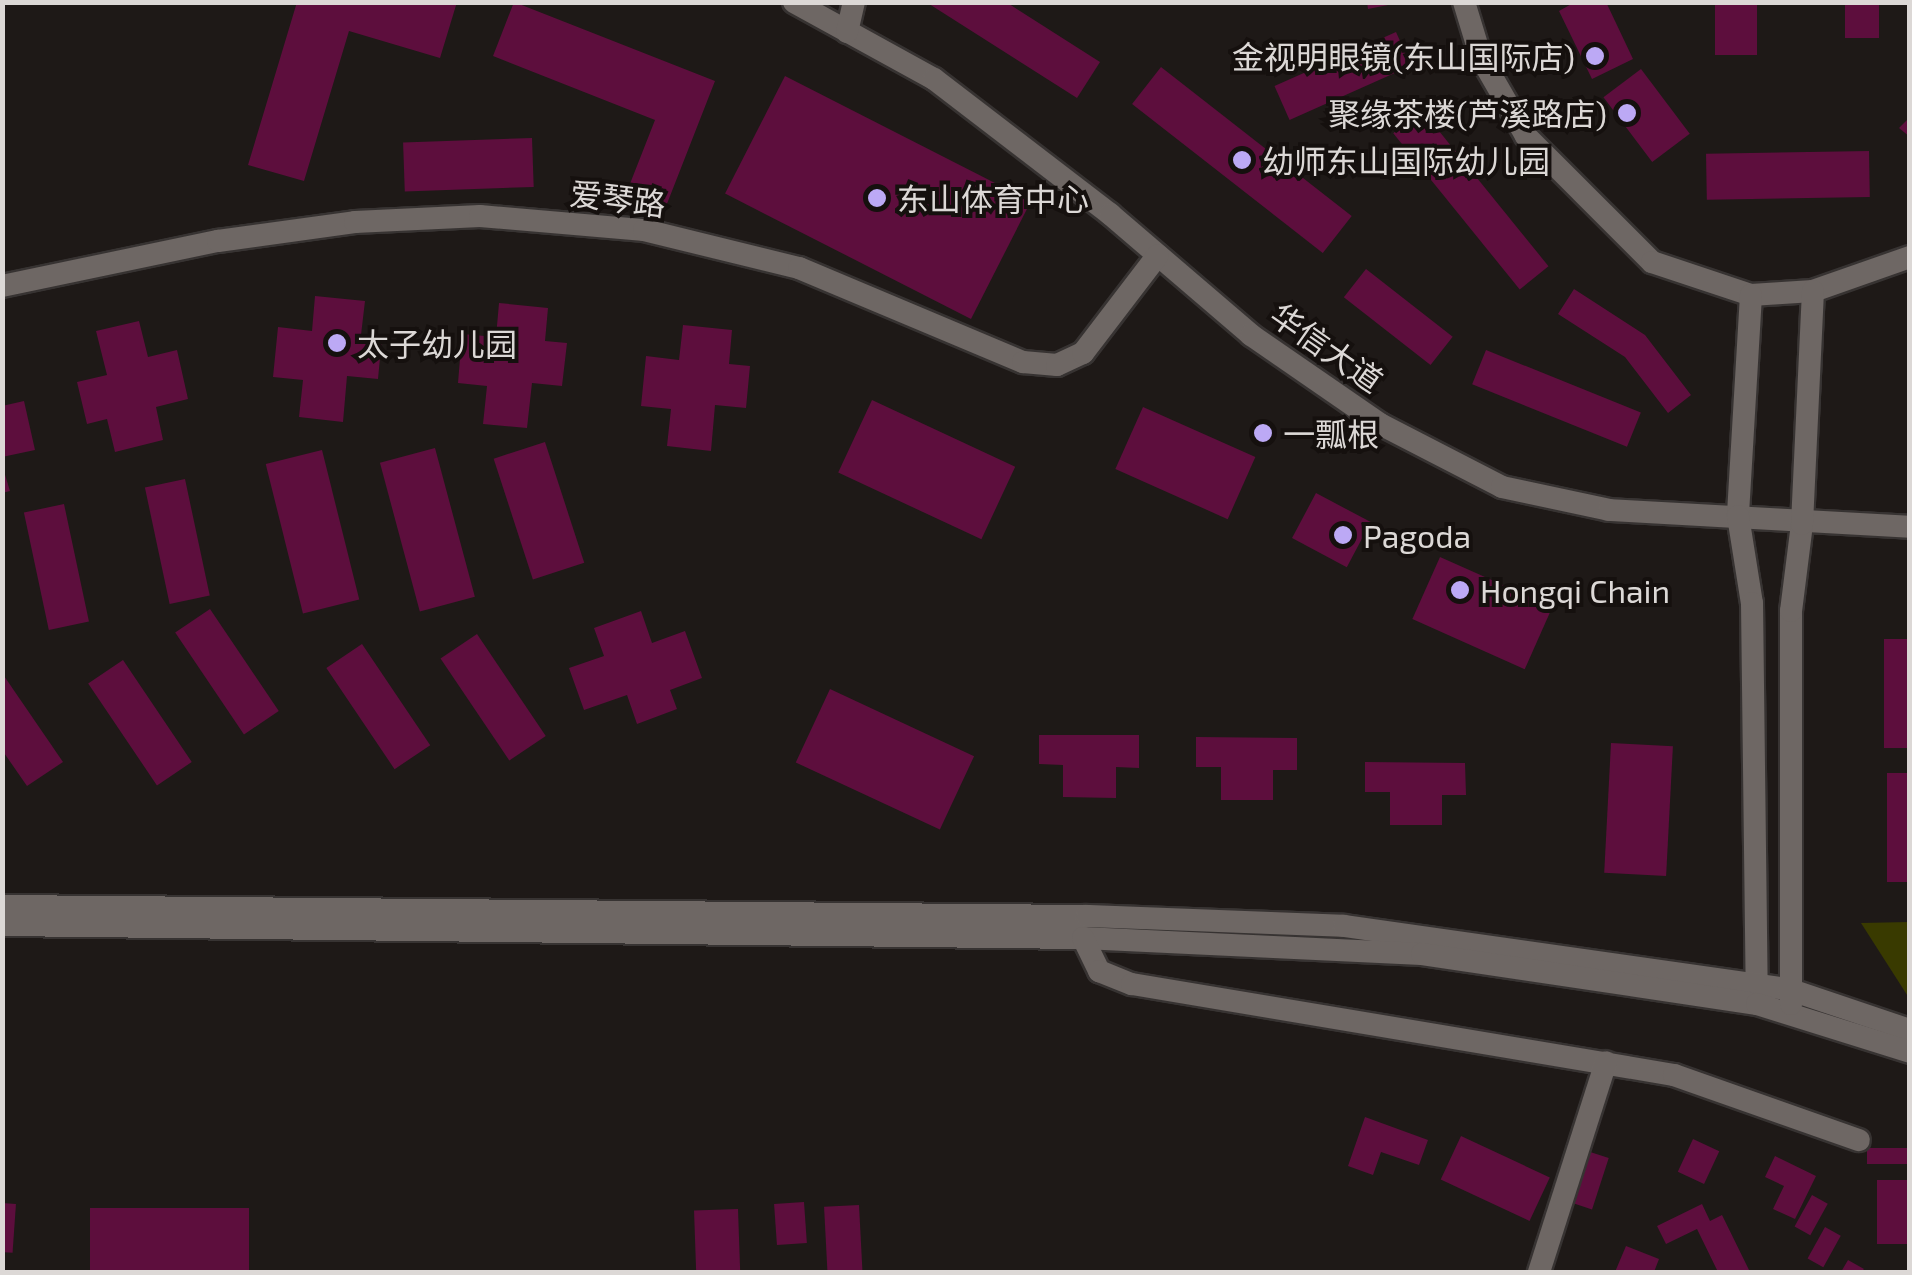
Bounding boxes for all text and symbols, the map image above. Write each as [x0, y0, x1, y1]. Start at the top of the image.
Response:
place label: 金视明眼镜(东山国际店) [1232, 37, 1575, 75]
marker: 金视明眼镜(东山国际店) [1584, 45, 1606, 67]
place label: 聚缘茶楼(芦溪路店) [1328, 94, 1607, 132]
marker: 聚缘茶楼(芦溪路店) [1616, 102, 1638, 124]
place label: 幼师东山国际幼儿园 [1262, 141, 1550, 179]
marker: 幼师东山国际幼儿园 [1231, 149, 1253, 171]
street label: 爱琴路 [568, 173, 668, 223]
place label: 东山体育中心 [897, 179, 1089, 217]
marker: 东山体育中心 [866, 187, 888, 209]
street label: 华信大道 [1264, 295, 1390, 399]
place label: 太子幼儿园 [357, 324, 517, 362]
marker: 太子幼儿园 [326, 332, 348, 354]
place label: 一瓢根 [1283, 414, 1379, 452]
marker: 一瓢根 [1252, 422, 1274, 444]
place label: Pagoda [1363, 516, 1471, 554]
marker: Pagoda [1332, 524, 1354, 546]
place label: Hongqi Chain [1480, 571, 1670, 609]
marker: Hongqi Chain [1449, 579, 1471, 601]

